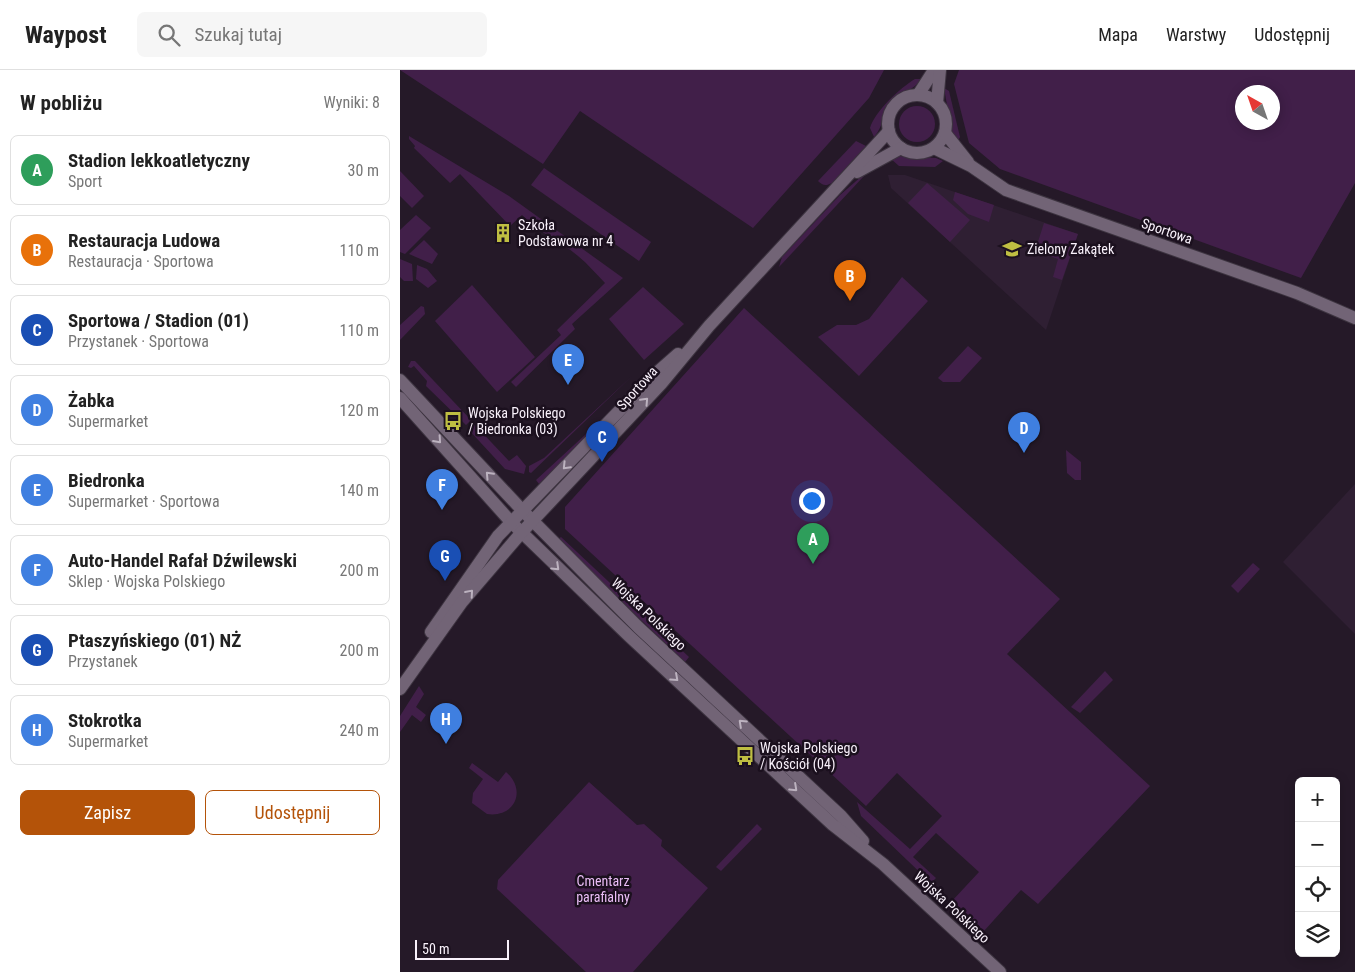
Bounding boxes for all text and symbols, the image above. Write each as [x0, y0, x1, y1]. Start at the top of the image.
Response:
search box [137, 12, 487, 57]
text: Waypost [25, 21, 107, 49]
icon: search [155, 21, 183, 49]
text: Szukaj tutaj [195, 23, 282, 46]
text: Mapa [1098, 24, 1138, 45]
text: Warstwy [1166, 24, 1226, 45]
text: Udostępnij [1254, 24, 1330, 45]
north arrow [1235, 85, 1280, 130]
text: W pobliżu [20, 91, 102, 115]
text: Wyniki: 8 [324, 93, 380, 112]
text: Stadion lekkoatletyczny [68, 149, 250, 172]
text: A [32, 161, 42, 180]
text: 30 m [347, 161, 379, 180]
text: Sport [68, 172, 102, 191]
street label: Sportowa [1140, 215, 1194, 247]
place label: Szkoła Podstawowa nr 4 [518, 217, 613, 249]
building icon: Szkoła Podstawowa nr 4 [492, 222, 514, 244]
text: Restauracja Ludowa [68, 229, 220, 252]
school or university icon: Zielony Zakątek [1001, 238, 1023, 260]
text: B [33, 241, 41, 260]
text: 110 m [340, 241, 379, 260]
place label: Zielony Zakątek [1027, 241, 1115, 257]
text: Restauracja · Sportowa [68, 252, 214, 271]
pin: B [834, 260, 866, 301]
text: Sportowa / Stadion (01) [68, 309, 249, 332]
text: C [32, 321, 42, 340]
text: 110 m [340, 321, 379, 340]
text: Przystanek · Sportowa [68, 332, 209, 351]
pin: E [552, 344, 584, 385]
street label: Sportowa [613, 363, 661, 413]
text: Żabka [68, 389, 114, 412]
one-way arrow [639, 398, 648, 407]
text: D [32, 401, 42, 420]
text: 120 m [340, 401, 379, 420]
place label: Wojska Polskiego / Biedronka (03) [468, 405, 566, 438]
bus stop icon: Wojska Polskiego / Biedronka (03) [442, 410, 464, 432]
text: Supermarket [68, 412, 148, 431]
pin: D [1008, 412, 1040, 453]
pin: C [586, 421, 618, 462]
one-way arrow [432, 434, 441, 443]
one-way arrow [563, 460, 572, 469]
text: Biedronka [68, 469, 145, 492]
pin: F [426, 469, 458, 510]
one-way arrow [486, 471, 495, 480]
text: E [33, 481, 41, 500]
text: 140 m [340, 481, 379, 500]
your location [799, 488, 825, 514]
text: Supermarket · Sportowa [68, 492, 220, 511]
pin: A [797, 523, 829, 564]
pin: G [429, 540, 461, 581]
text: Auto-Handel Rafał Dźwilewski [68, 549, 297, 572]
text: F [33, 561, 41, 580]
text: 200 m [340, 561, 379, 580]
one-way arrow [551, 561, 560, 570]
text: Sklep · Wojska Polskiego [68, 572, 225, 591]
street label: Wojska Polskiego [608, 574, 690, 654]
one-way arrow [464, 589, 473, 598]
text: Ptaszyńskiego (01) NŻ [68, 629, 241, 652]
text: G [32, 641, 42, 660]
text: 200 m [340, 641, 379, 660]
text: Przystanek [68, 652, 138, 671]
one-way arrow [669, 672, 678, 681]
pin: H [430, 703, 462, 744]
text: Stokrotka [68, 709, 142, 732]
one-way arrow [738, 719, 747, 728]
text: H [32, 721, 42, 740]
text: 240 m [340, 721, 379, 740]
text: Supermarket [68, 732, 148, 751]
place label: Wojska Polskiego / Kościół (04) [760, 740, 858, 773]
bus stop icon: Wojska Polskiego / Kościół (04) [734, 745, 756, 767]
map controls [1295, 777, 1340, 957]
button: + [1295, 777, 1340, 822]
one-way arrow [789, 782, 798, 791]
button: Zapisz [20, 790, 195, 835]
button: Udostępnij [205, 790, 380, 835]
button: − [1295, 822, 1340, 867]
button: locate [1295, 867, 1340, 912]
street label: Wojska Polskiego [911, 868, 993, 946]
park label: Cmentarz parafialny [576, 873, 630, 905]
button: layers [1295, 912, 1340, 957]
scale bar [415, 937, 509, 960]
text: 50 m [422, 941, 450, 957]

